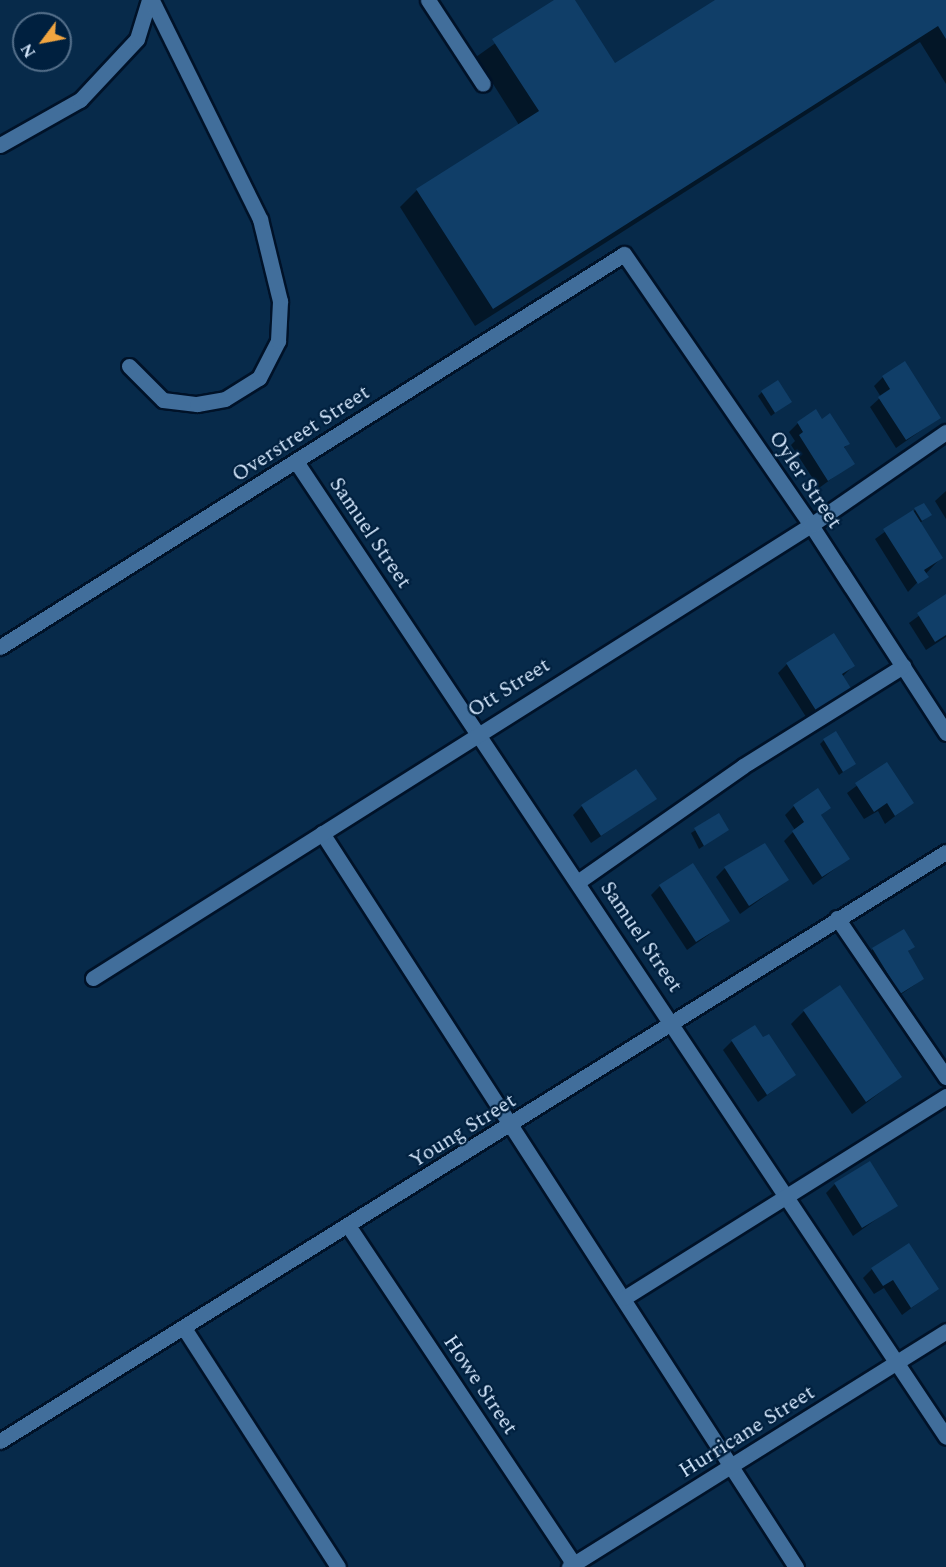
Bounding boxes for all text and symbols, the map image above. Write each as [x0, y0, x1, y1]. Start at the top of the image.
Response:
north arrow [12, 12, 72, 72]
text: N [15, 39, 42, 62]
street label: Overstreet Street [228, 380, 374, 488]
street label: Oyler Street [763, 426, 847, 534]
street label: Samuel Street [324, 473, 416, 593]
street label: Ott Street [463, 653, 555, 723]
street label: Samuel Street [595, 877, 687, 997]
street label: Young Street [405, 1088, 521, 1174]
street label: Howe Street [437, 1330, 523, 1440]
street label: Hurricane Street [675, 1380, 819, 1484]

